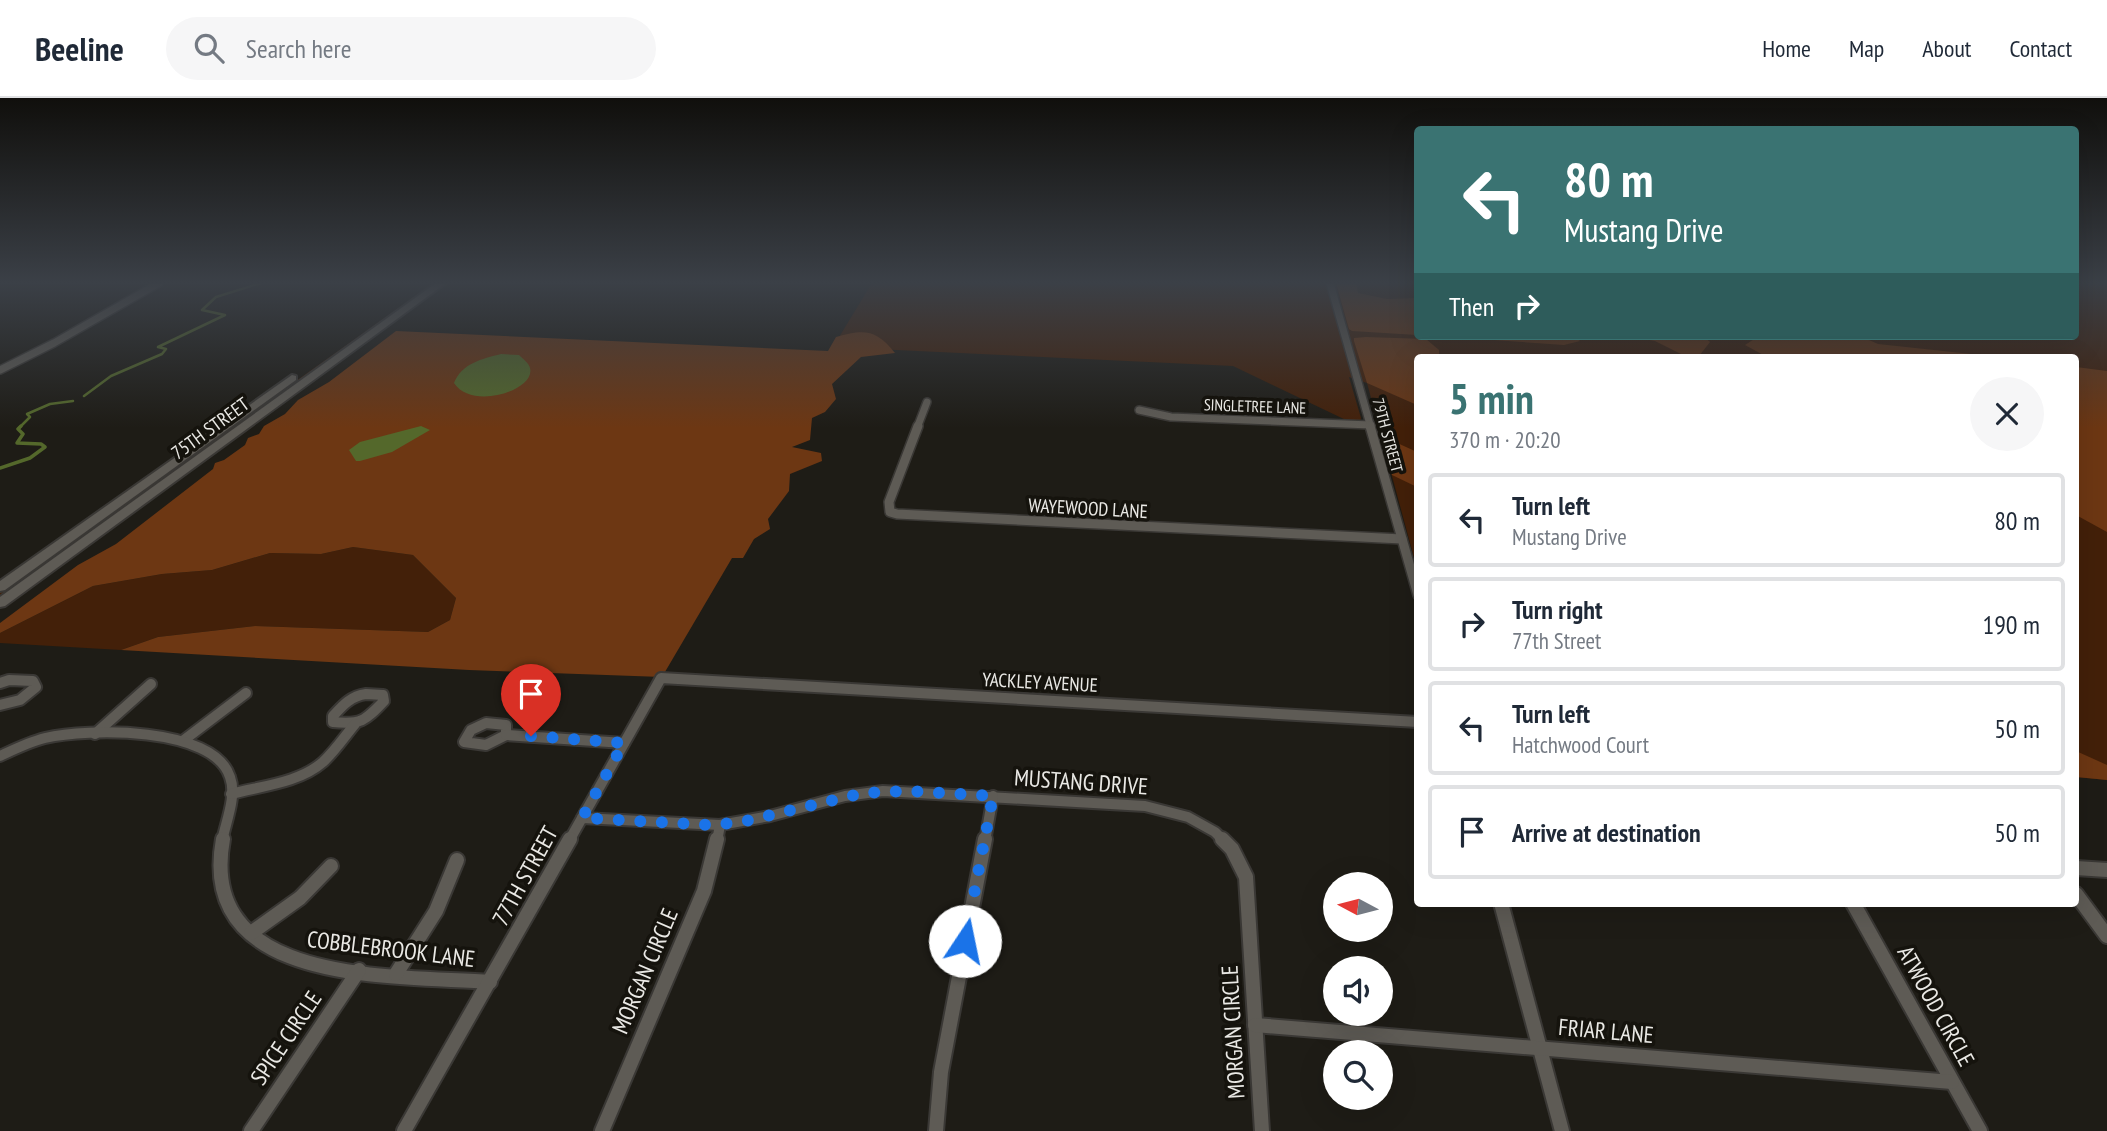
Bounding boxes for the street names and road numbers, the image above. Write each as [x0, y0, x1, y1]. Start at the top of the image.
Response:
street label: 75TH STREET [166, 391, 254, 464]
street label: SINGLETREE LANE [1204, 394, 1307, 418]
street label: 79TH STREET [1368, 396, 1408, 474]
street label: WAYEWOOD LANE [1028, 493, 1148, 523]
street label: YACKLEY AVENUE [982, 667, 1098, 697]
street label: MUSTANG DRIVE [1013, 762, 1149, 801]
street label: 77TH STREET [485, 821, 564, 931]
street label: MORGAN CIRCLE [605, 904, 684, 1038]
street label: COBBLEBROOK LANE [306, 924, 477, 973]
street label: ATWOOD CIRCLE [1891, 940, 1981, 1071]
street label: MORGAN CIRCLE [1215, 965, 1250, 1099]
street label: SPICE CIRCLE [244, 985, 328, 1090]
street label: FRIAR LANE [1557, 1012, 1655, 1049]

